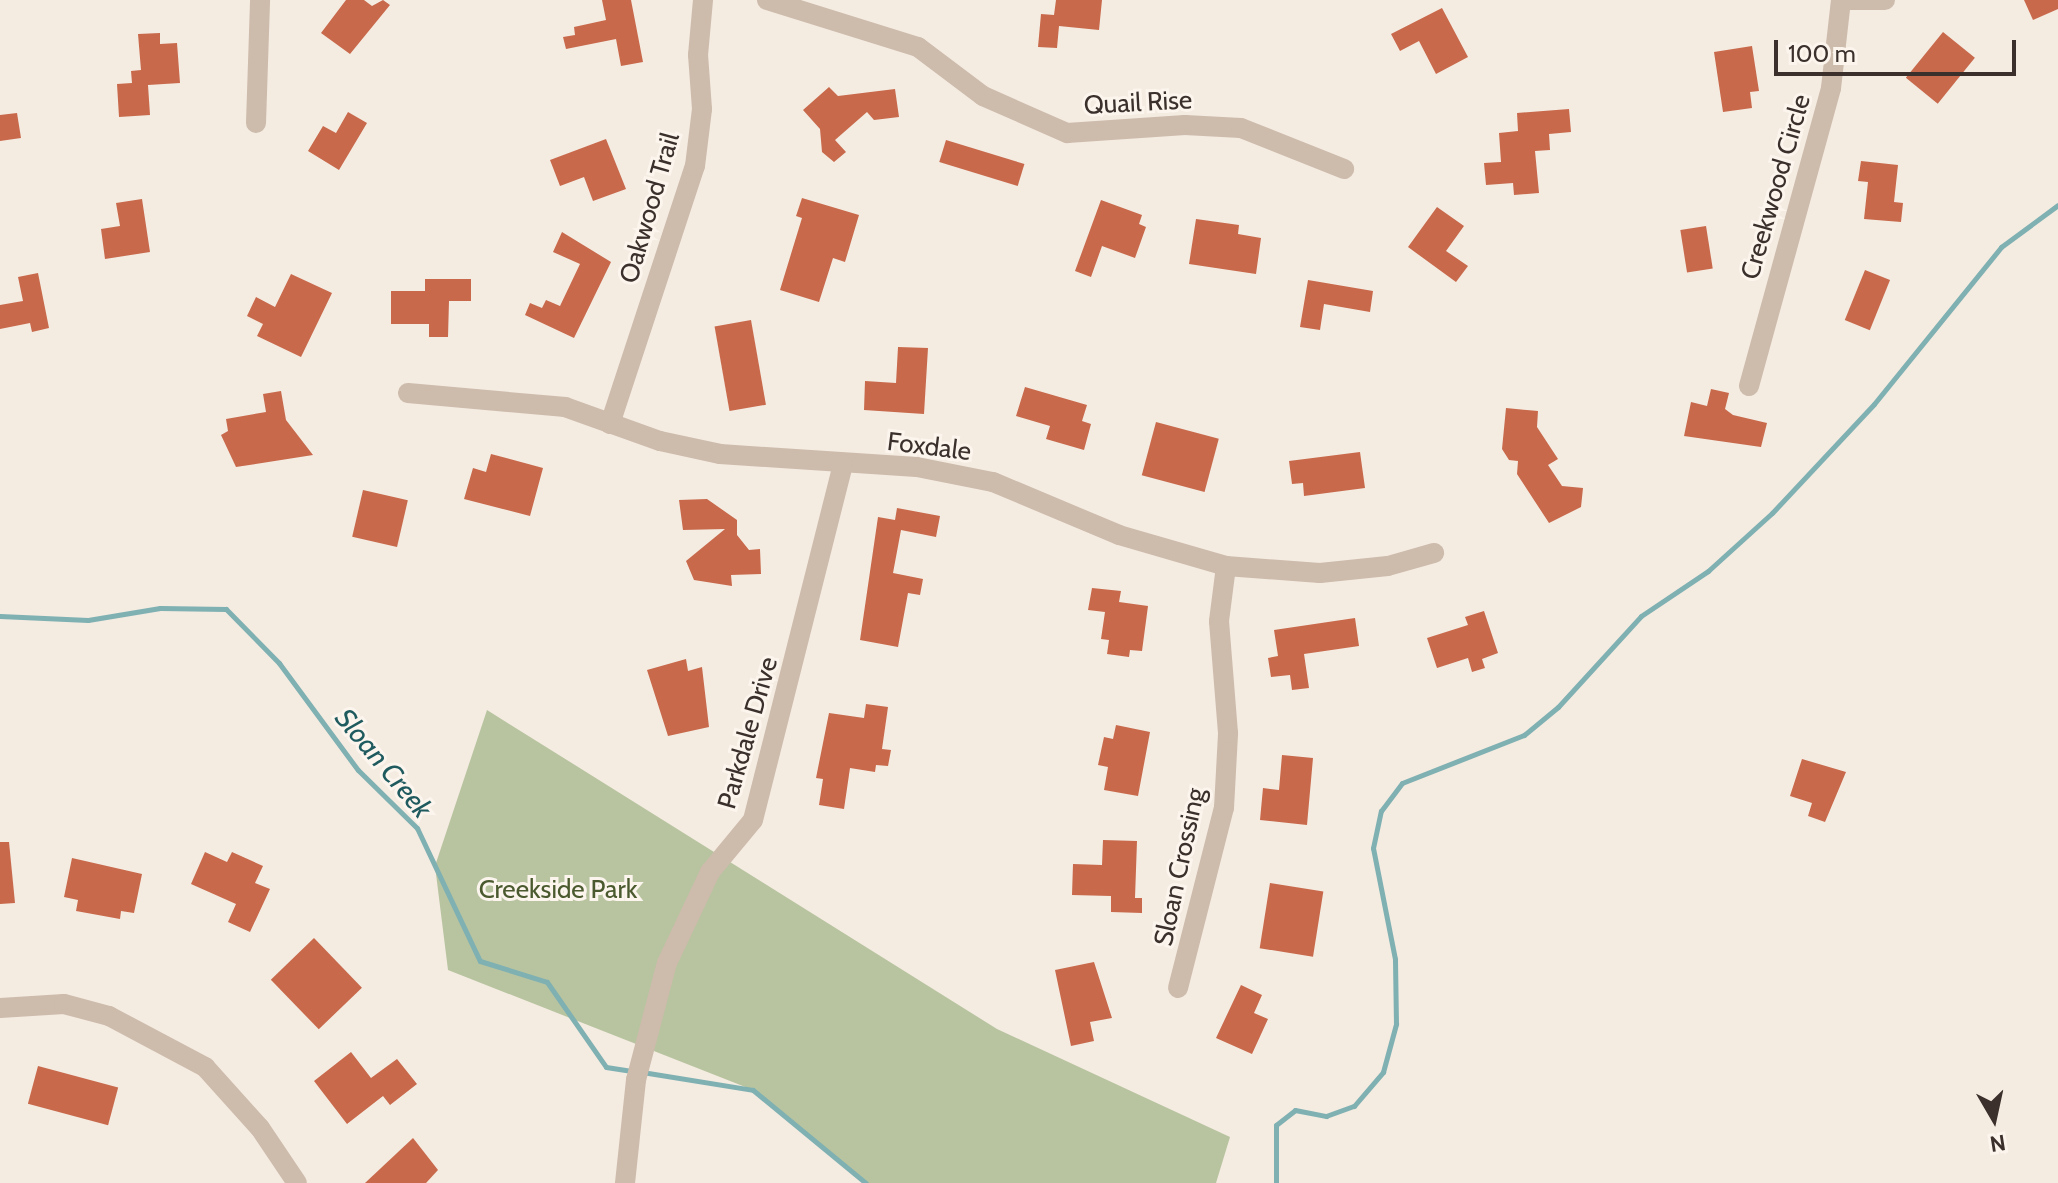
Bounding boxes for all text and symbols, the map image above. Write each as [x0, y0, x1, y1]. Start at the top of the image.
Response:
scale bar [1778, 24, 2020, 74]
text: 100 m [1788, 39, 1856, 68]
street label: Quail Rise [1083, 85, 1193, 121]
street label: Creekwood Circle [1735, 91, 1817, 283]
street label: Oakwood Trail [614, 129, 686, 287]
street label: Foxdale [885, 426, 973, 468]
street label: Parkdale Drive [711, 653, 785, 813]
water label: Sloan Creek [328, 701, 440, 825]
street label: Sloan Crossing [1148, 785, 1212, 949]
park label: Creekside Park [479, 874, 637, 906]
north arrow [1954, 1079, 2034, 1159]
text: N [1988, 1129, 2008, 1158]

